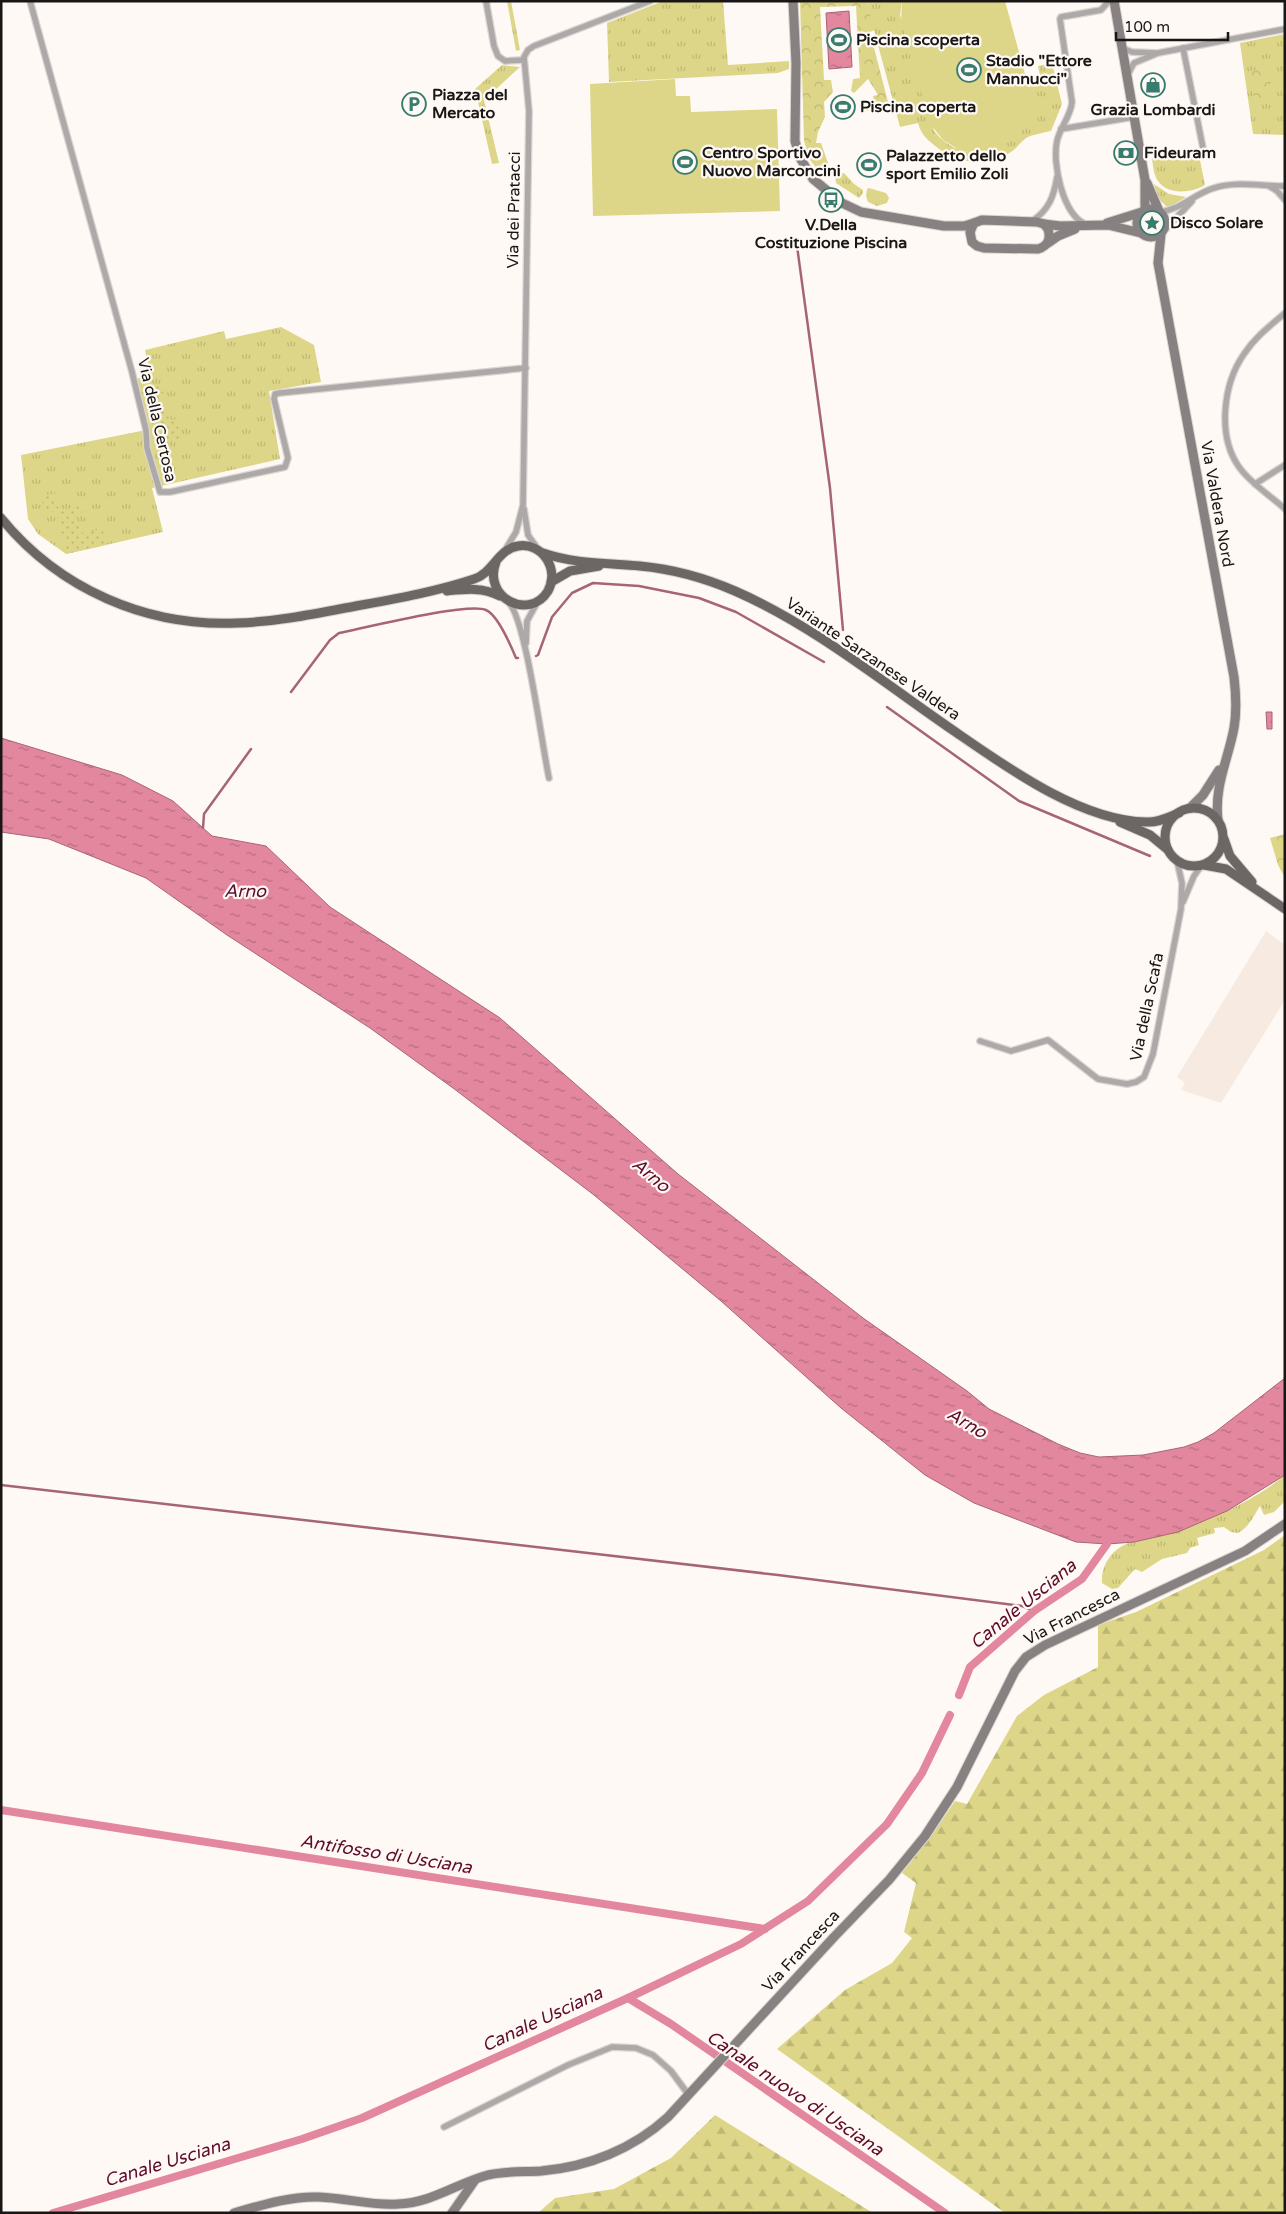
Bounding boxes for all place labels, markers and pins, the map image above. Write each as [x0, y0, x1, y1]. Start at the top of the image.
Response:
sports icon: Piscina scoperta [826, 27, 852, 53]
place label: Piscina scoperta [856, 30, 980, 50]
place label: Stadio "Ettore Mannucci" [986, 51, 1092, 89]
sports icon: Stadio "Ettore Mannucci" [956, 57, 982, 83]
shop icon: Grazia Lombardi [1140, 72, 1166, 98]
place label: Piazza del Mercato [432, 85, 508, 123]
parking icon: Piazza del Mercato [401, 91, 427, 117]
sports icon: Piscina coperta [830, 94, 856, 120]
place label: Piscina coperta [860, 97, 976, 117]
place label: Grazia Lombardi [1090, 100, 1216, 120]
bank icon: Fideuram [1113, 140, 1139, 166]
place label: Centro Sportivo Nuovo Marconcini [702, 143, 841, 181]
place label: Fideuram [1144, 143, 1216, 163]
place label: Palazzetto dello sport Emilio Zoli [886, 146, 1008, 184]
sports icon: Centro Sportivo Nuovo Marconcini [672, 149, 698, 175]
sports icon: Palazzetto dello sport Emilio Zoli [856, 152, 882, 178]
bus stop icon: V.Della Costituzione Piscina [818, 187, 844, 213]
place icon: Disco Solare [1139, 210, 1165, 236]
place label: Disco Solare [1170, 213, 1263, 233]
place label: V.Della Costituzione Piscina [755, 215, 907, 253]

